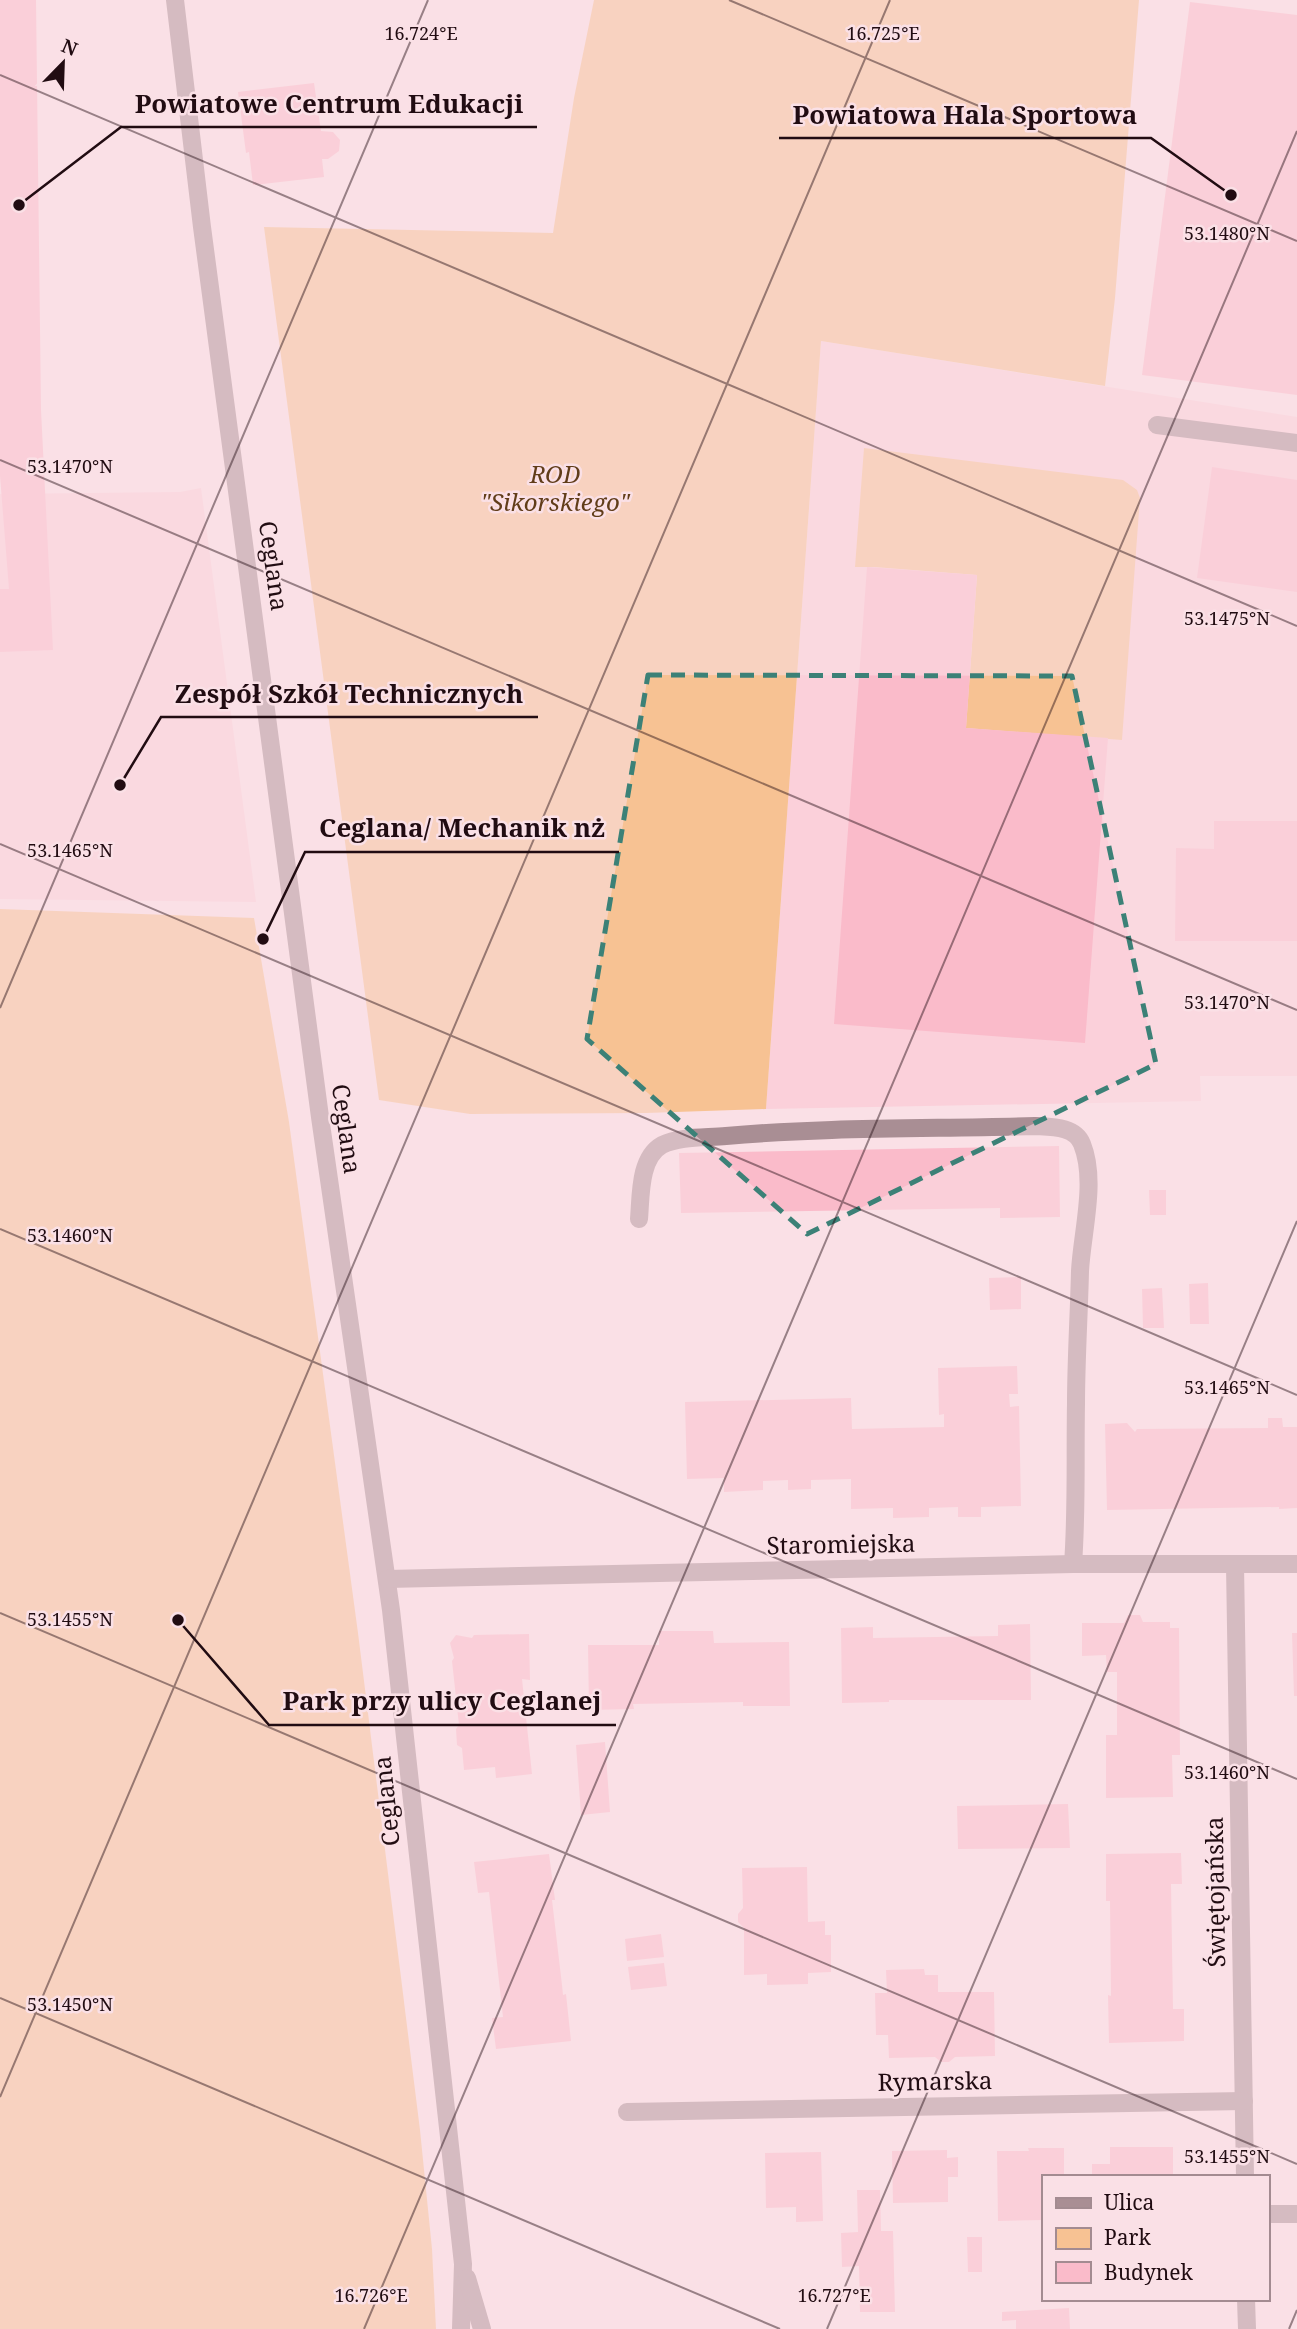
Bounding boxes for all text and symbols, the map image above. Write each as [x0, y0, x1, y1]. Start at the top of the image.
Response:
text: 16.724°E [384, 21, 458, 45]
text: 16.725°E [846, 21, 920, 45]
north arrow [28, 28, 98, 98]
text: N [58, 32, 82, 62]
callout: Powiatowe Centrum Edukacji [121, 80, 537, 127]
text: Powiatowe Centrum Edukacji [135, 85, 523, 121]
callout: Powiatowa Hala Sportowa [779, 91, 1151, 138]
text: Powiatowa Hala Sportowa [793, 96, 1137, 132]
text: 53.1480°N [1184, 221, 1270, 245]
text: 53.1470°N [27, 454, 113, 478]
park label: ROD "Sikorskiego" [480, 457, 631, 518]
street label: Ceglana [252, 519, 297, 613]
text: 53.1475°N [1184, 606, 1270, 630]
callout: Zespół Szkół Technicznych [161, 670, 538, 717]
text: Zespół Szkół Technicznych [175, 675, 523, 711]
callout: Ceglana/ Mechanik nż [305, 805, 619, 852]
text: Ceglana/ Mechanik nż [319, 809, 605, 845]
text: 53.1465°N [27, 838, 113, 862]
text: 53.1470°N [1184, 990, 1270, 1014]
street label: Ceglana [325, 1082, 370, 1176]
text: 53.1460°N [27, 1223, 113, 1247]
text: 53.1465°N [1184, 1375, 1270, 1399]
street label: Staromiejska [766, 1526, 916, 1561]
text: 53.1455°N [27, 1607, 113, 1631]
callout: Park przy ulicy Ceglanej [269, 1678, 616, 1725]
text: Park przy ulicy Ceglanej [283, 1682, 601, 1718]
street label: Ceglana [364, 1754, 407, 1848]
text: 53.1460°N [1184, 1760, 1270, 1784]
street label: Świętojańska [1197, 1816, 1232, 1968]
text: 53.1450°N [27, 1992, 113, 2016]
street label: Rymarska [877, 2063, 993, 2098]
text: 53.1455°N [1184, 2144, 1270, 2168]
legend [1042, 2175, 1269, 2301]
text: Ulica [1104, 2188, 1154, 2216]
text: Park [1104, 2223, 1151, 2251]
text: Budynek [1104, 2258, 1194, 2286]
text: 16.726°E [334, 2283, 408, 2307]
text: 16.727°E [797, 2283, 871, 2307]

